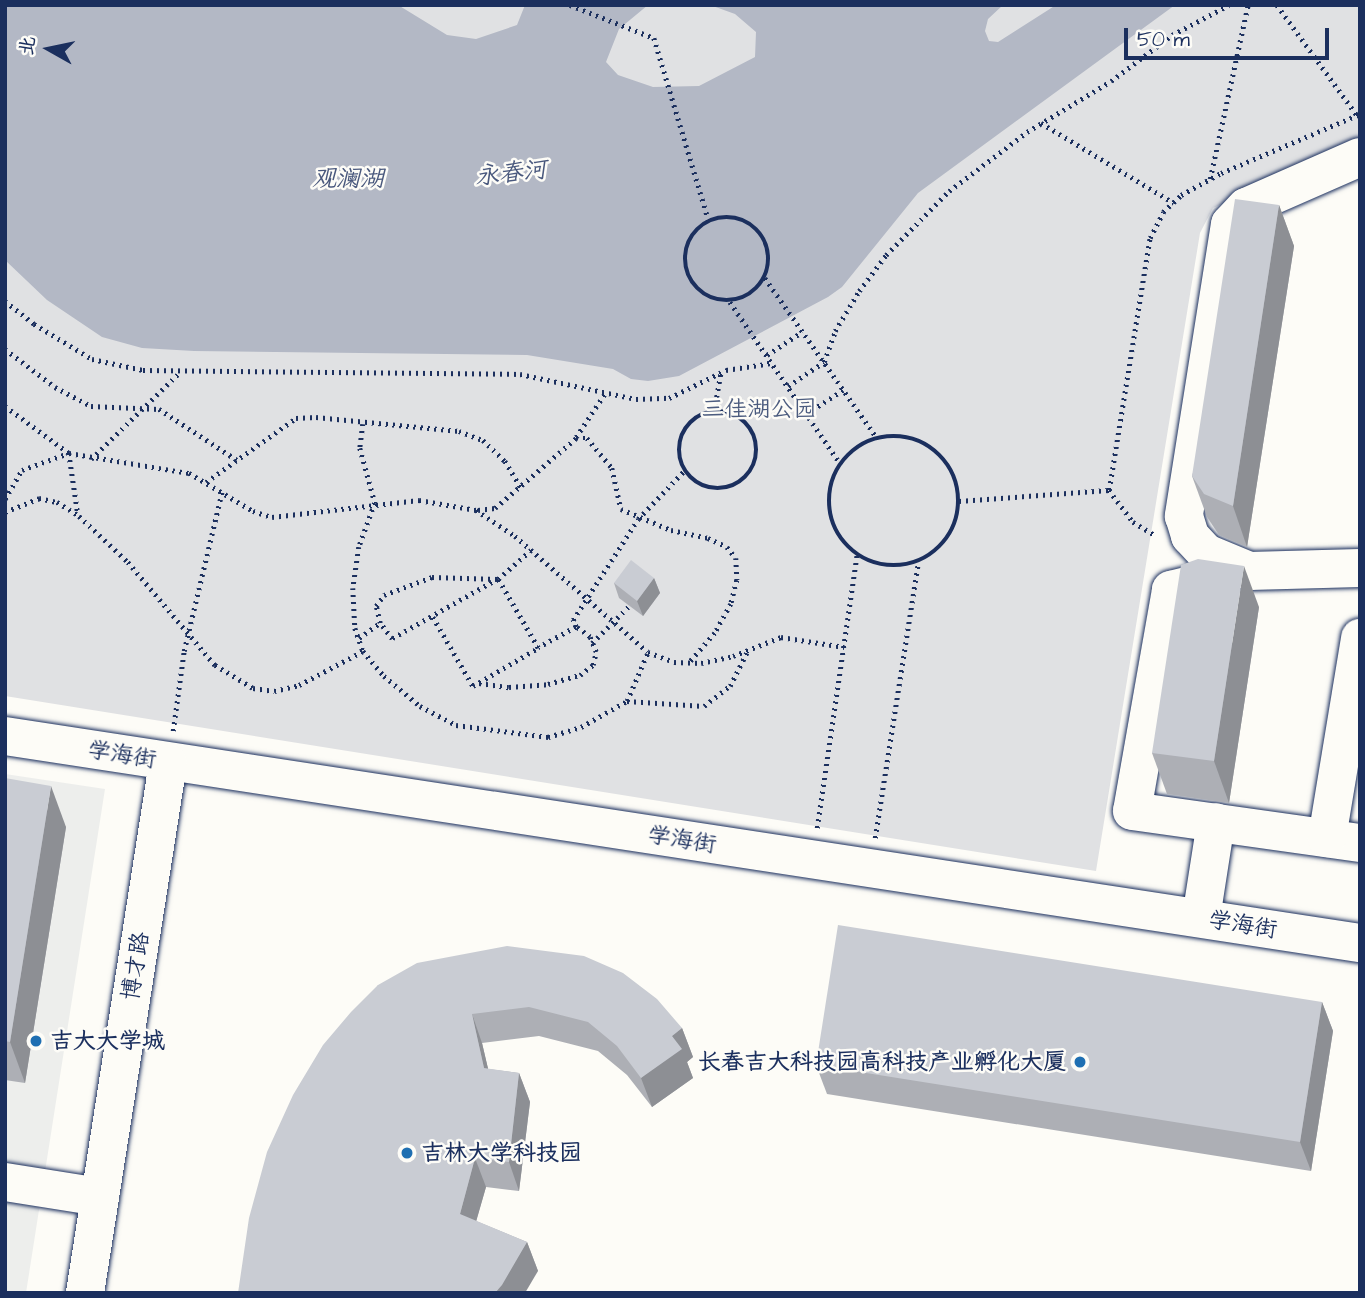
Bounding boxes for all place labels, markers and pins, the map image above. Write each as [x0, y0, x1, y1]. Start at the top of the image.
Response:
place label: 吉大大学城 [50, 1027, 165, 1055]
marker: 吉大大学城 [28, 1033, 44, 1049]
place label: 长春吉大科技园高科技产业孵化大厦 [698, 1048, 1066, 1076]
marker: 长春吉大科技园高科技产业孵化大厦 [1072, 1054, 1088, 1070]
place label: 吉林大学科技园 [421, 1139, 582, 1167]
marker: 吉林大学科技园 [399, 1145, 415, 1161]

